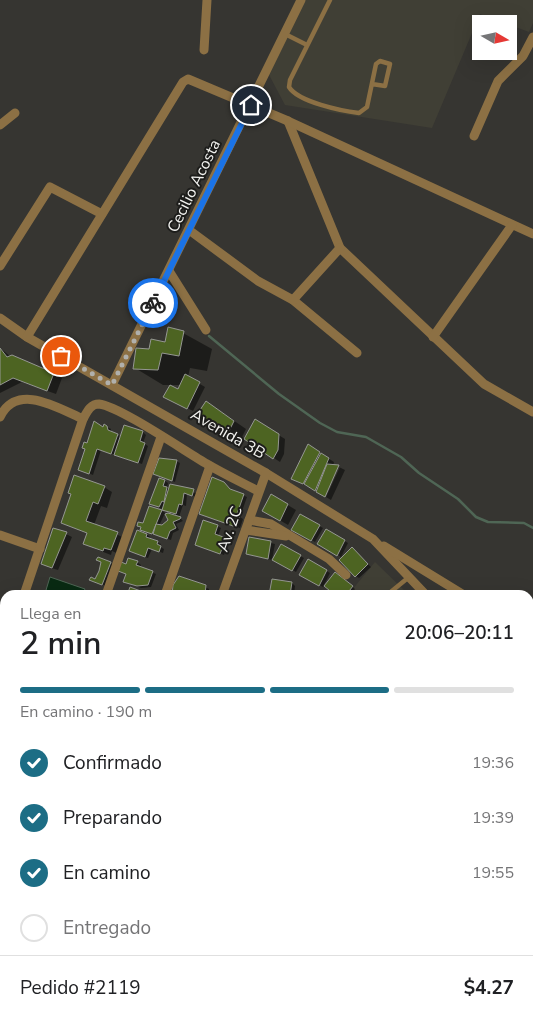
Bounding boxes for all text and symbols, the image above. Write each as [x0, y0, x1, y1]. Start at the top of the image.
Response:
north arrow [472, 15, 518, 60]
map controls [472, 15, 517, 60]
pin [230, 84, 272, 126]
icon: home [237, 91, 265, 119]
street label: Cecilio Acosta [162, 136, 226, 236]
courier [128, 278, 178, 328]
icon: bike [139, 289, 167, 317]
pin [40, 335, 82, 377]
icon: bag [47, 342, 75, 370]
street label: Avenida 3B [187, 404, 269, 464]
street label: Av. 2C [212, 503, 248, 555]
text: Llega en [20, 603, 81, 625]
text: 20:06–20:11 [404, 620, 514, 646]
text: 2 min [20, 622, 102, 665]
text: En camino · 190 m [20, 701, 152, 723]
icon: check [20, 749, 48, 777]
text: Confirmado [63, 750, 162, 776]
text: 19:36 [472, 752, 514, 774]
icon: check [20, 804, 48, 832]
text: Preparando [63, 805, 162, 831]
text: 19:39 [472, 807, 514, 829]
icon: check [20, 859, 48, 887]
text: En camino [63, 860, 151, 886]
text: 19:55 [472, 862, 514, 884]
text: Entregado [63, 915, 151, 941]
text: Pedido #2119 [20, 975, 141, 1001]
text: $4.27 [464, 975, 514, 1001]

